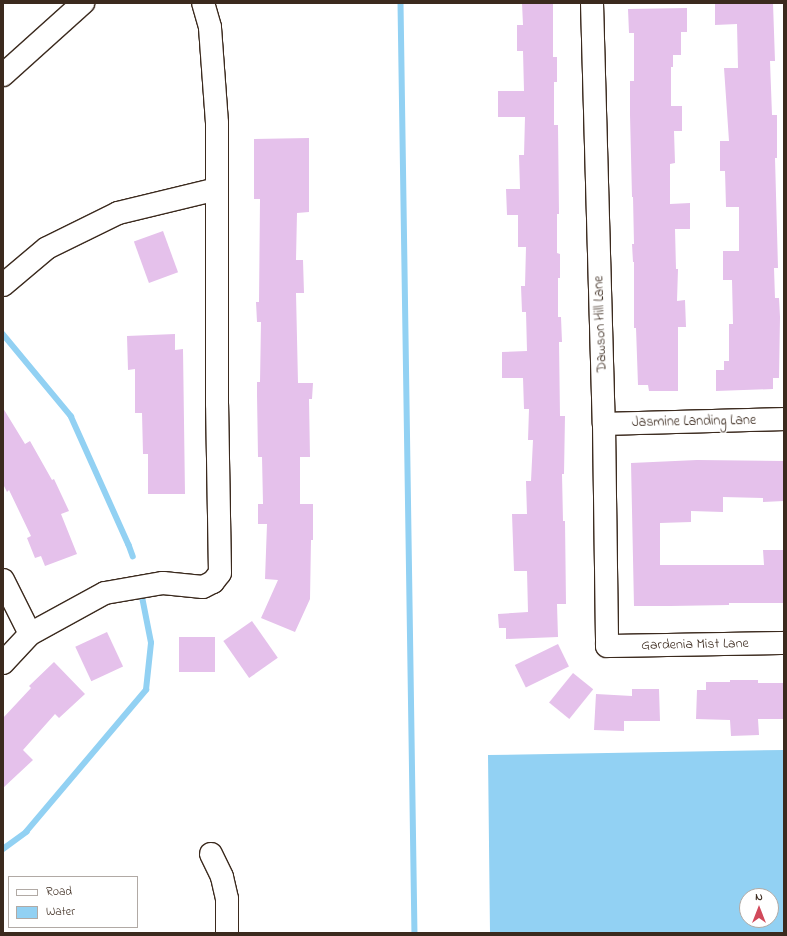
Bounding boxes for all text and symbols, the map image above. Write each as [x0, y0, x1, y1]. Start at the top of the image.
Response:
street label: Dawson Hill Lane [591, 275, 611, 373]
street label: Jasmine Landing Lane [632, 413, 756, 431]
street label: Gardenia Mist Lane [641, 636, 749, 654]
legend [8, 876, 138, 928]
text: Road [46, 883, 72, 901]
north arrow [739, 888, 779, 928]
text: N [755, 889, 763, 905]
text: Water [46, 903, 75, 921]

